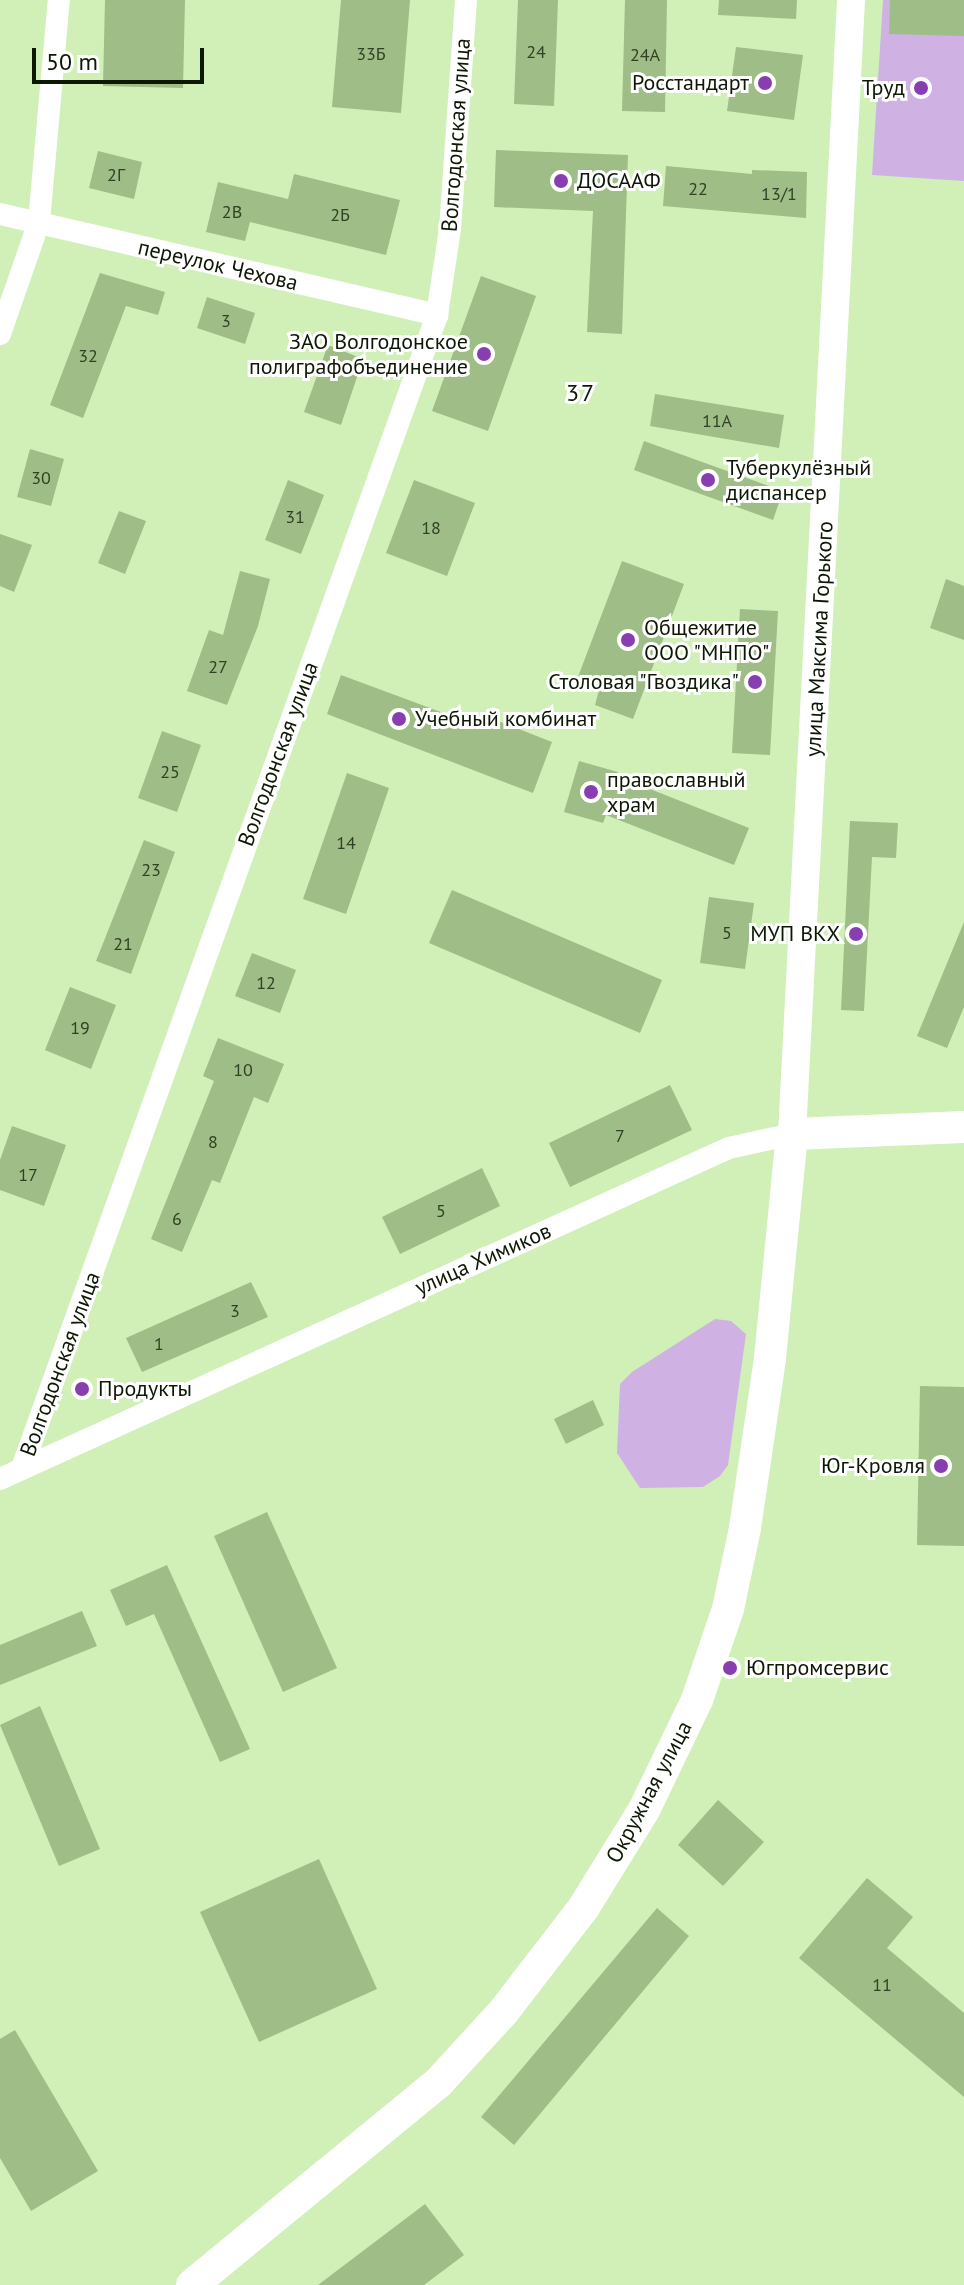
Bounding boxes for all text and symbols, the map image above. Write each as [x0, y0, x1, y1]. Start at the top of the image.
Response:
scale bar [36, 32, 208, 82]
street label: Волгодонская улица [436, 37, 476, 233]
house number: 24 [526, 41, 546, 63]
house number: 33Б [356, 43, 386, 65]
house number: 24А [630, 44, 660, 66]
text: 50 m [46, 46, 98, 77]
place label: Росстандарт [632, 70, 749, 96]
marker: Росстандарт [756, 74, 774, 92]
place label: Труд [862, 75, 905, 101]
marker: Труд [912, 79, 930, 97]
house number: 2Г [107, 164, 125, 186]
place label: ДОСААФ [577, 168, 661, 194]
marker: ДОСААФ [552, 172, 570, 190]
house number: 22 [688, 178, 708, 200]
house number: 13/1 [761, 183, 797, 205]
house number: 2В [222, 201, 242, 223]
house number: 2Б [330, 204, 350, 226]
street label: переулок Чехова [135, 234, 301, 296]
house number: 3 [221, 310, 231, 332]
place label: ЗАО Волгодонское полиграфобъединение [249, 328, 468, 380]
house number: 32 [78, 345, 98, 367]
marker: ЗАО Волгодонское полиграфобъединение [475, 345, 493, 363]
district label: 37 [566, 379, 596, 407]
house number: 11А [702, 410, 732, 432]
place label: Туберкулёзный диспансер [726, 454, 871, 506]
house number: 30 [31, 467, 51, 489]
marker: Туберкулёзный диспансер [697, 469, 719, 491]
house number: 31 [285, 506, 305, 528]
house number: 18 [421, 517, 441, 539]
street label: улица Максима Горького [800, 520, 838, 758]
place label: Общежитие ООО "МНПО" [644, 614, 771, 666]
marker: Общежитие ООО "МНПО" [619, 631, 637, 649]
house number: 27 [208, 656, 228, 678]
street label: Волгодонская улица [232, 658, 324, 850]
place label: Столовая "Гвоздика" [547, 669, 739, 695]
marker: Столовая "Гвоздика" [746, 673, 764, 691]
place label: Учебный комбинат [415, 706, 596, 732]
marker: Учебный комбинат [390, 710, 408, 728]
house number: 25 [160, 761, 180, 783]
place label: православный храм [607, 766, 746, 818]
marker: православный храм [582, 783, 600, 801]
house number: 14 [336, 832, 356, 854]
house number: 23 [141, 859, 161, 881]
place label: МУП ВКХ [750, 921, 840, 947]
house number: 5 [722, 922, 732, 944]
marker: МУП ВКХ [847, 925, 865, 943]
house number: 21 [113, 933, 133, 955]
house number: 12 [256, 972, 276, 994]
house number: 19 [70, 1017, 90, 1039]
house number: 10 [233, 1059, 253, 1081]
house number: 7 [615, 1125, 625, 1147]
house number: 8 [208, 1131, 218, 1153]
house number: 17 [18, 1164, 38, 1186]
house number: 5 [436, 1200, 446, 1222]
house number: 6 [172, 1208, 182, 1230]
street label: улица Химиков [411, 1217, 555, 1301]
street label: Волгодонская улица [14, 1268, 106, 1460]
house number: 3 [230, 1300, 240, 1322]
house number: 1 [154, 1333, 164, 1355]
place label: Продукты [98, 1376, 192, 1402]
marker: Продукты [73, 1380, 91, 1398]
place label: Юг-Кровля [821, 1453, 925, 1479]
marker: Юг-Кровля [932, 1457, 950, 1475]
place label: Югпромсервис [746, 1655, 889, 1681]
marker: Югпромсервис [721, 1659, 739, 1677]
street label: Окружная улица [600, 1716, 698, 1868]
house number: 11 [872, 1974, 892, 1996]

